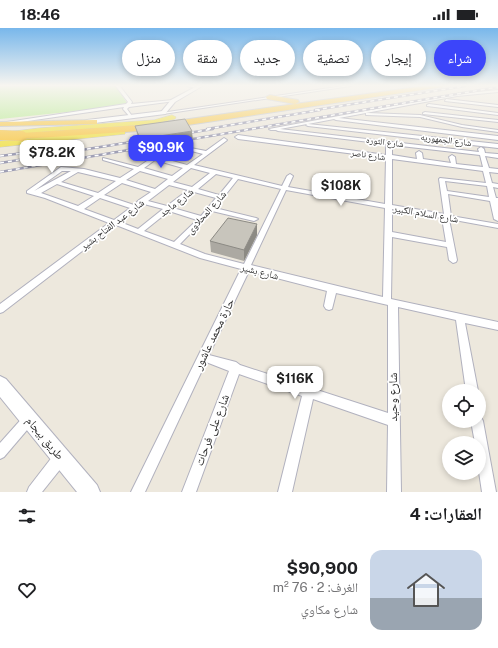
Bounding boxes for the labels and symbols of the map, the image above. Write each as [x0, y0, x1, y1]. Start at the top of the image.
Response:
street label: شارع الجمهوريه [420, 131, 472, 149]
street label: شارع الثوره [365, 134, 405, 150]
pin: $90.9K [128, 135, 194, 169]
pin: $78.2K [19, 140, 85, 174]
street label: شارع ناصر [349, 146, 386, 163]
pin: $108K [313, 173, 369, 207]
street label: شارع ماجد [157, 185, 196, 220]
street label: شارع المحلاوى [184, 188, 229, 237]
street label: شارع عبد الفتاح بشير [77, 196, 147, 253]
street label: شارع السلام الكبير [391, 201, 460, 227]
street label: شارع بشير [239, 260, 281, 283]
street label: حارة محمد عاشور [190, 296, 237, 373]
pin: $116K [267, 366, 323, 400]
street label: شارع وحيد [386, 372, 401, 421]
street label: شارع على فرحات [192, 392, 233, 468]
street label: طريق بيجام [22, 414, 67, 463]

